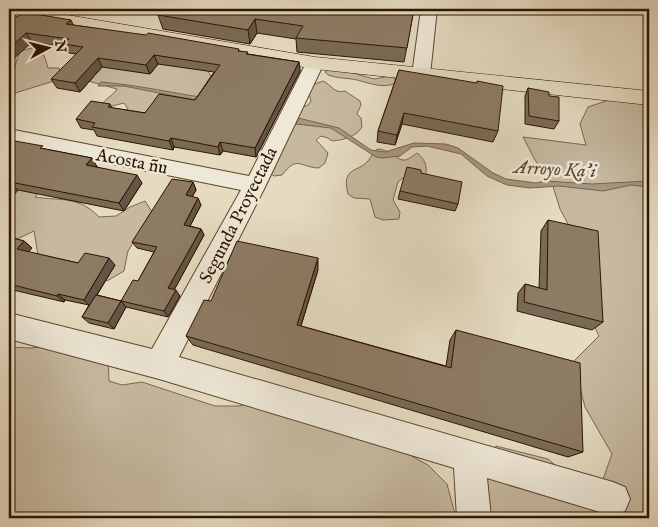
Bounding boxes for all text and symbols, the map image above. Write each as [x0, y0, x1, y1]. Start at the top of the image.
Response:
north arrow [22, 22, 72, 72]
text: N [50, 38, 70, 54]
street label: Segunda Proyectada [195, 143, 284, 288]
street label: Acosta ñu [93, 144, 170, 181]
water label: Arroyo Ka'i [511, 156, 598, 184]

